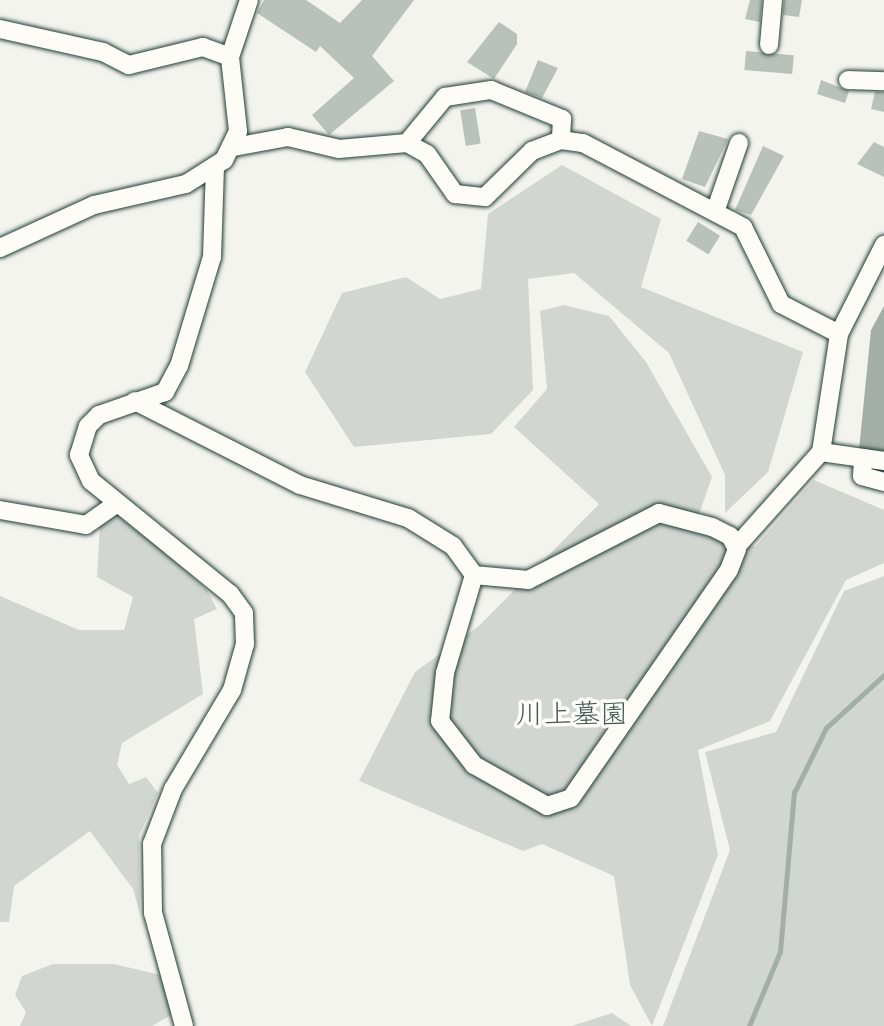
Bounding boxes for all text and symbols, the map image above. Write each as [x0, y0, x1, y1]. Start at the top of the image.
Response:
park label: 川上墓園 [516, 700, 628, 734]

